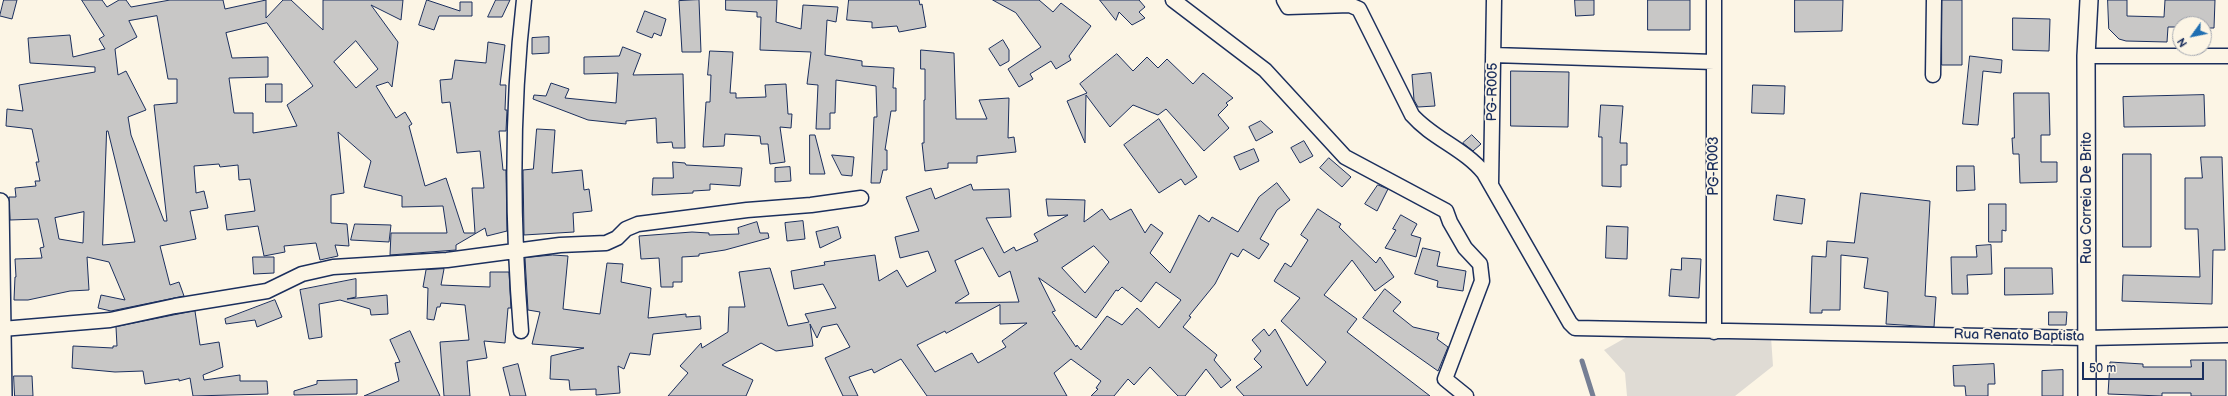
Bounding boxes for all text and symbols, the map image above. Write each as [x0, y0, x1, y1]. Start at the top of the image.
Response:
north arrow [2172, 16, 2212, 56]
text: N [2175, 35, 2190, 49]
street label: PG-R005 [1484, 62, 1502, 122]
street label: Rua Correia De Brito [2079, 132, 2095, 264]
street label: PG-R003 [1706, 136, 1722, 196]
street label: Rua Renato Baptista [1953, 326, 2085, 346]
scale bar [2084, 354, 2206, 380]
text: 50 m [2089, 361, 2116, 376]

